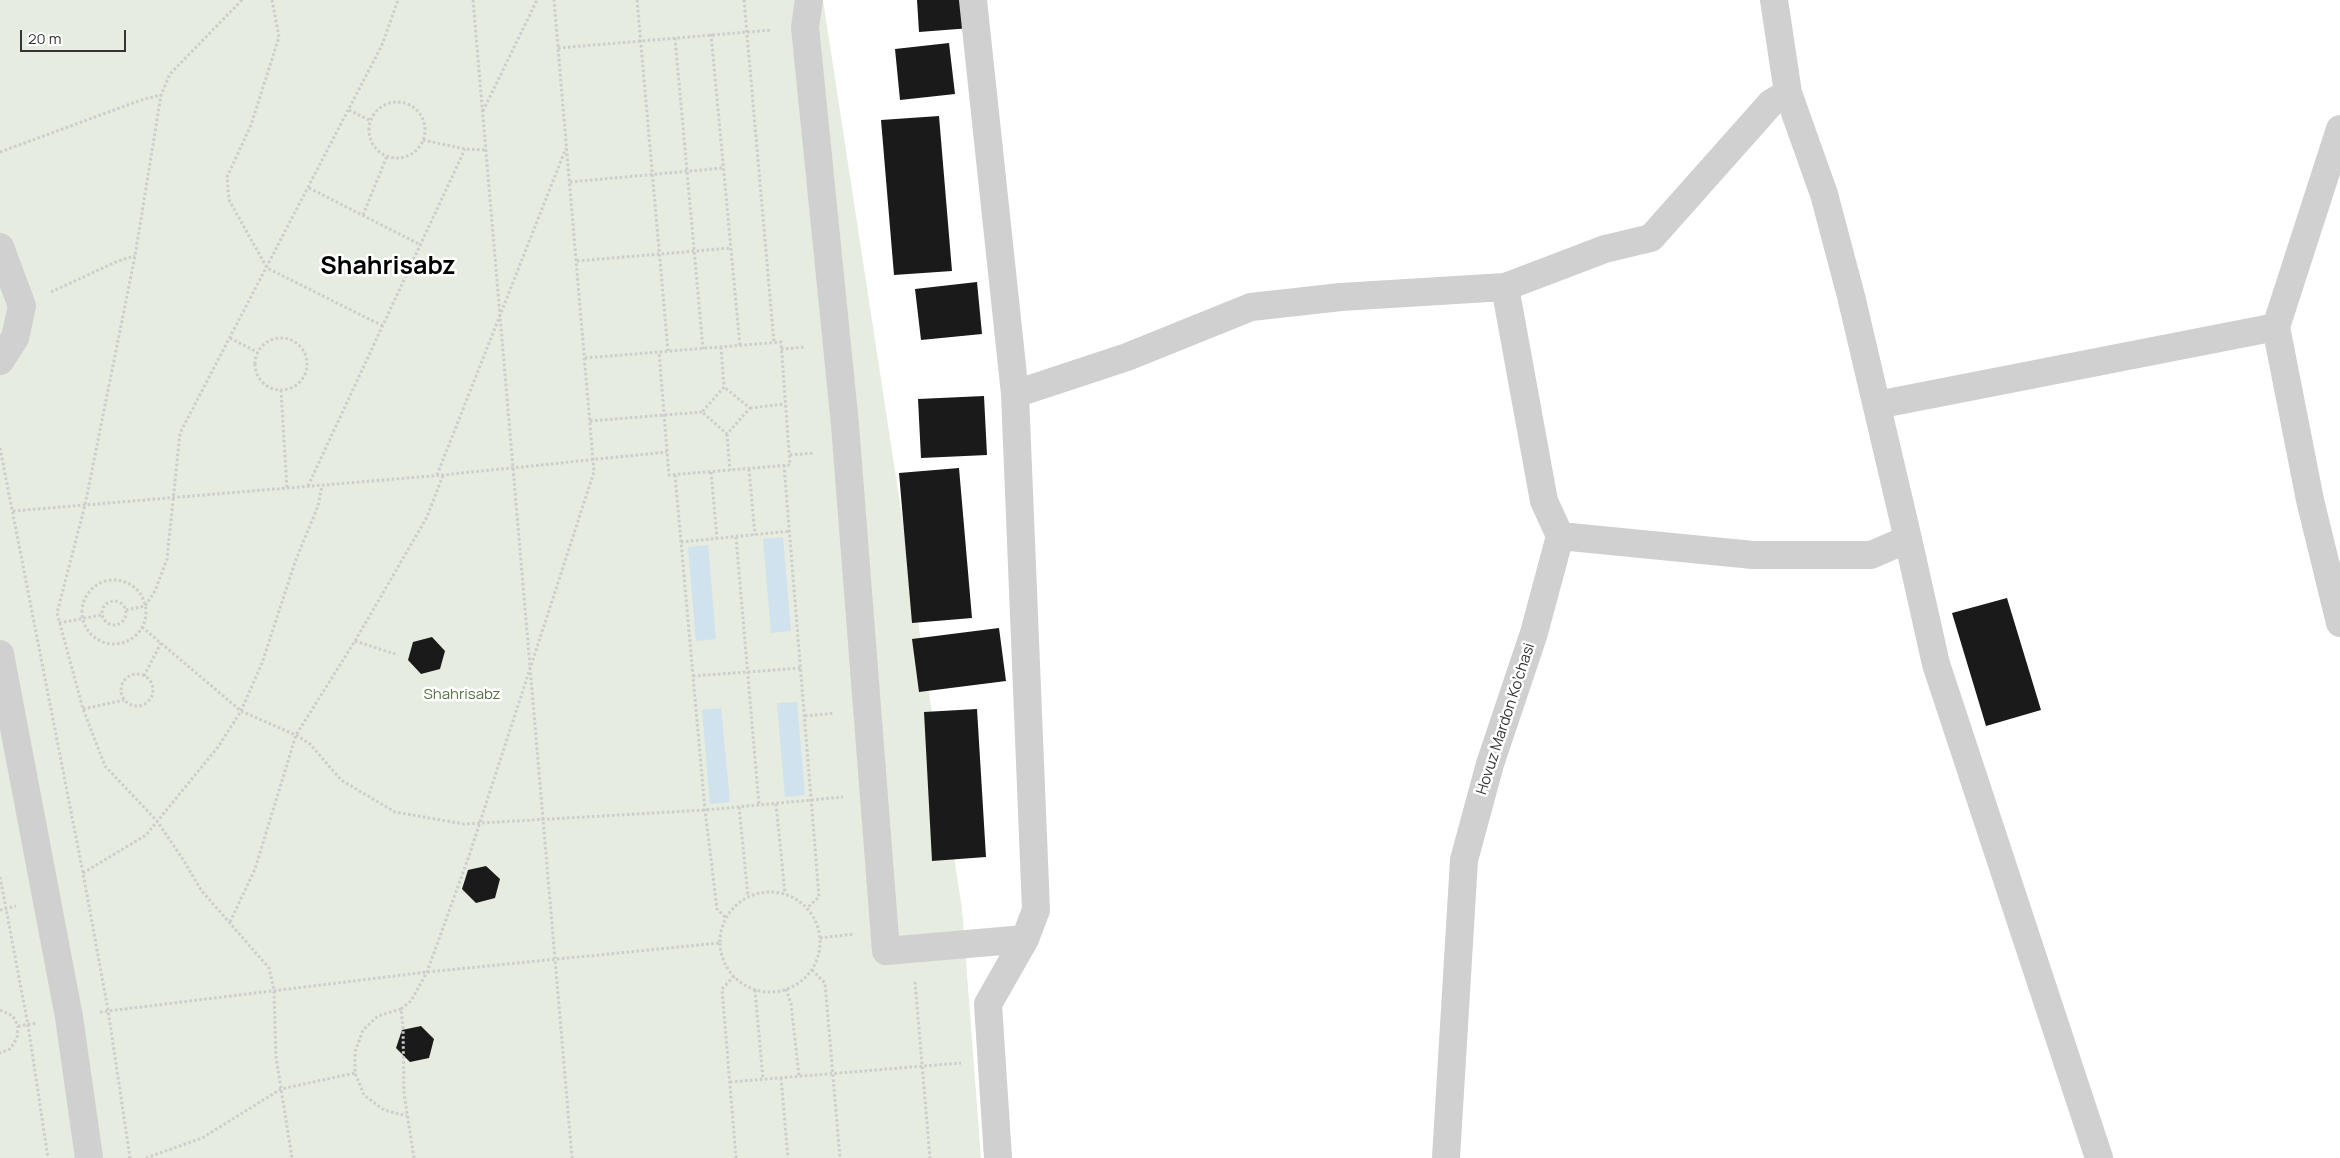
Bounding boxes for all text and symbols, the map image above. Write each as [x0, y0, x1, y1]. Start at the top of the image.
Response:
scale bar [22, 20, 129, 52]
text: 20 m [28, 28, 61, 49]
district label: Shahrisabz [320, 252, 456, 282]
street label: Hovuz Mardon Ko’chasi [1473, 641, 1539, 797]
park label: Shahrisabz [423, 686, 501, 704]

